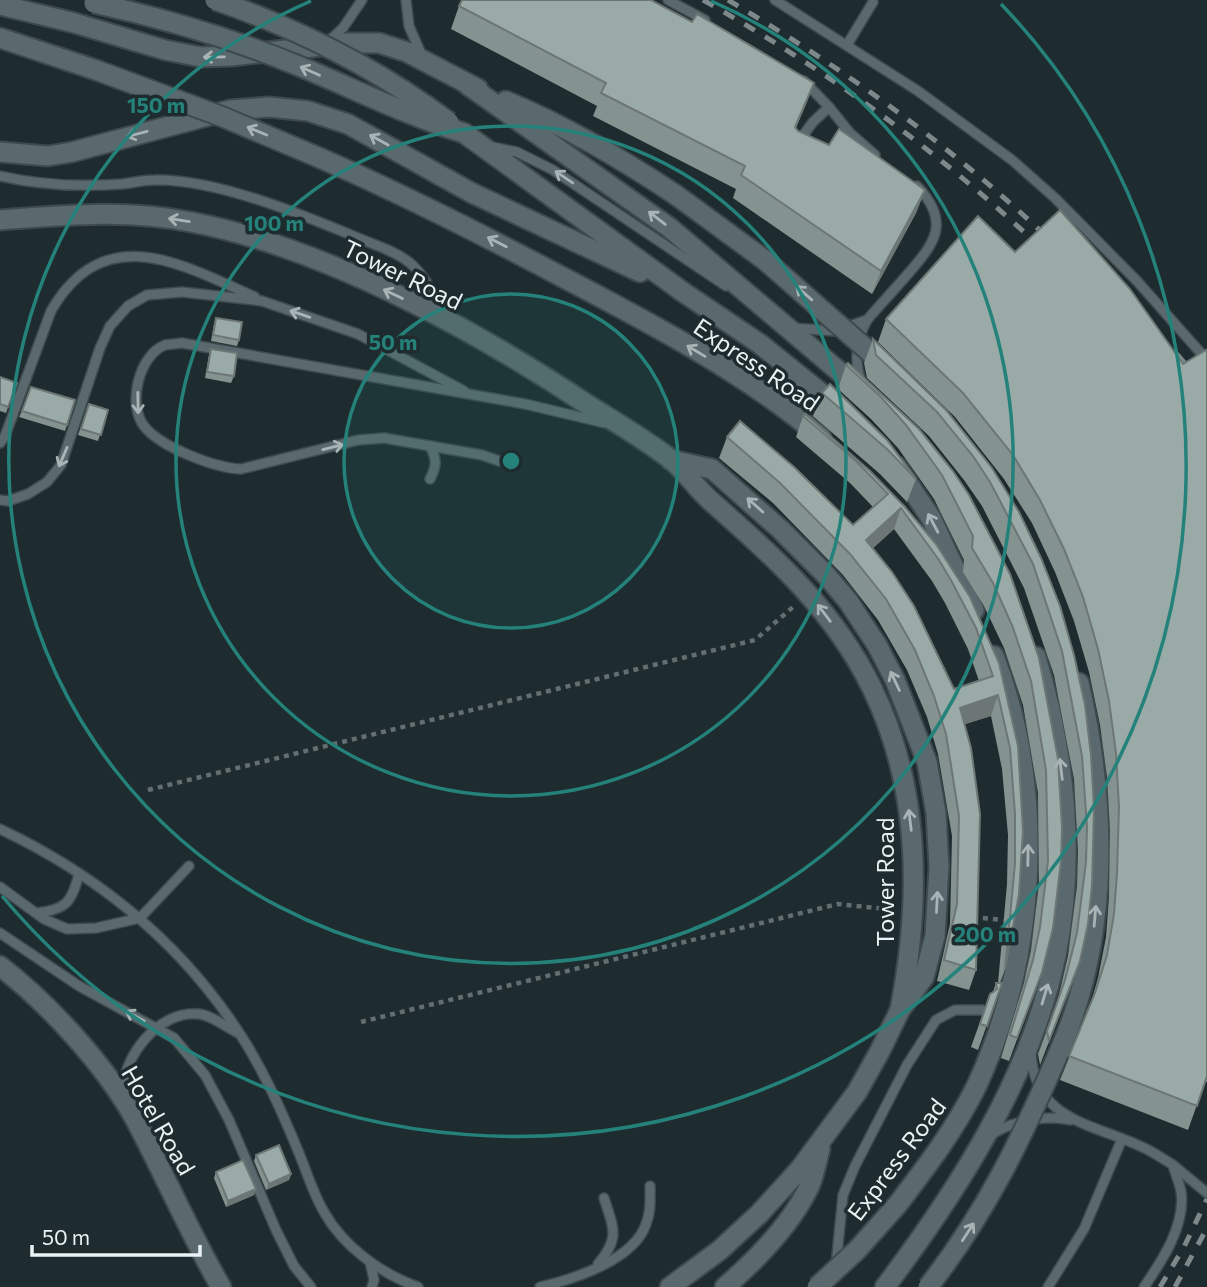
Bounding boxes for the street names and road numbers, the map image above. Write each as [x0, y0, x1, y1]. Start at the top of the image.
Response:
street label: Tower Road [339, 233, 467, 315]
street label: Express Road [689, 311, 825, 417]
street label: Tower Road [870, 817, 899, 947]
street label: Hotel Road [116, 1060, 202, 1180]
street label: Express Road [841, 1092, 951, 1226]

